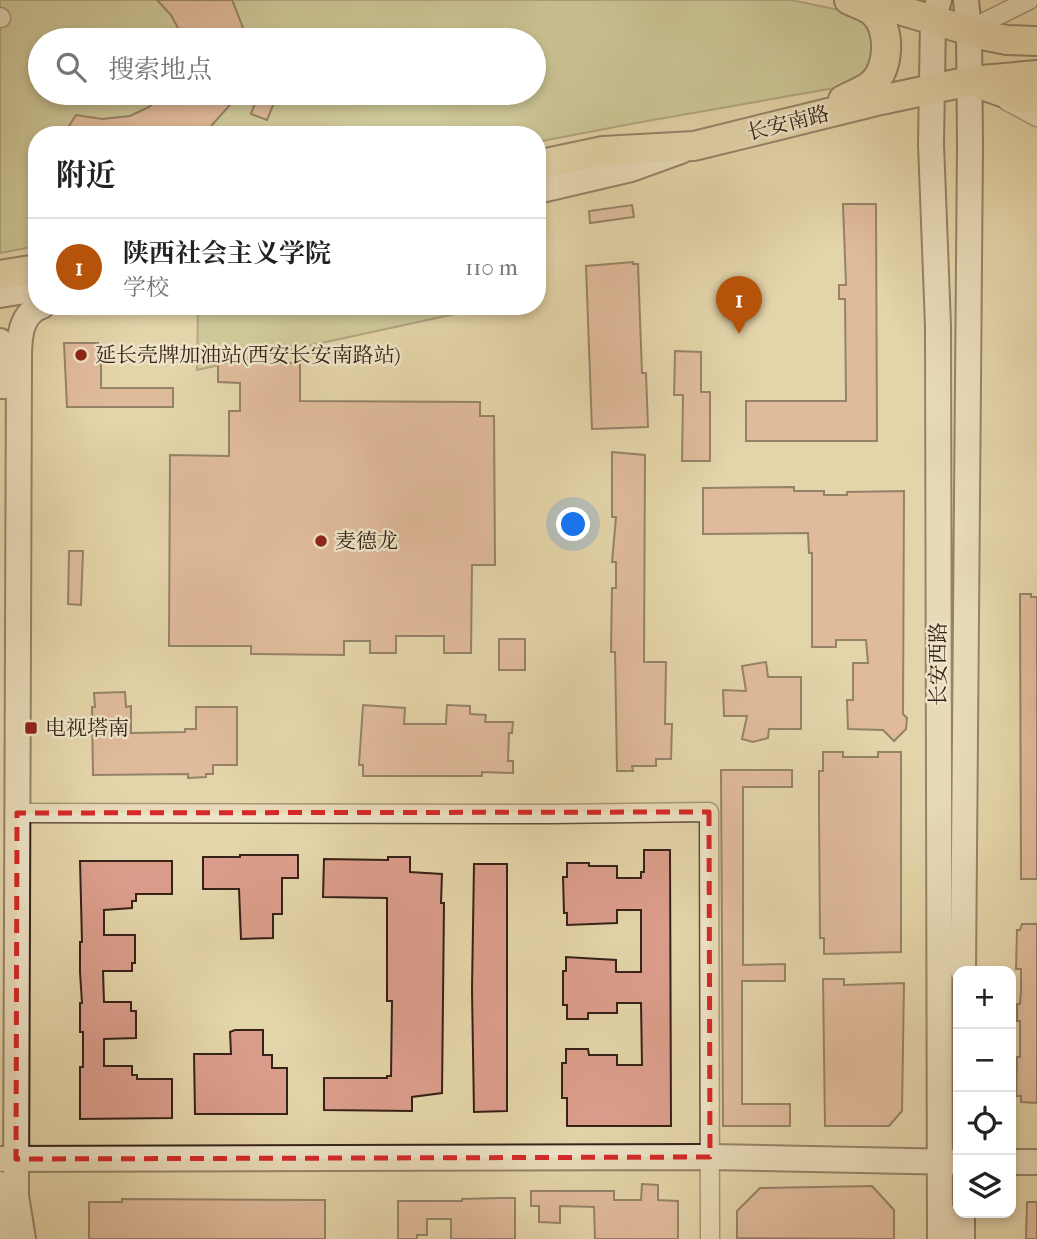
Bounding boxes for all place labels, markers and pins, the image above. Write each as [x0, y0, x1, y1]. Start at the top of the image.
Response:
pin: 1 [716, 276, 762, 334]
place label: 延长壳牌加油站(西安长安南路站) [95, 343, 401, 367]
marker: 延长壳牌加油站(西安长安南路站) [73, 347, 89, 363]
place label: 麦德龙 [335, 529, 398, 553]
marker: 麦德龙 [313, 533, 329, 549]
place label: 电视塔南 [45, 716, 129, 740]
marker: 电视塔南 [23, 720, 39, 736]

